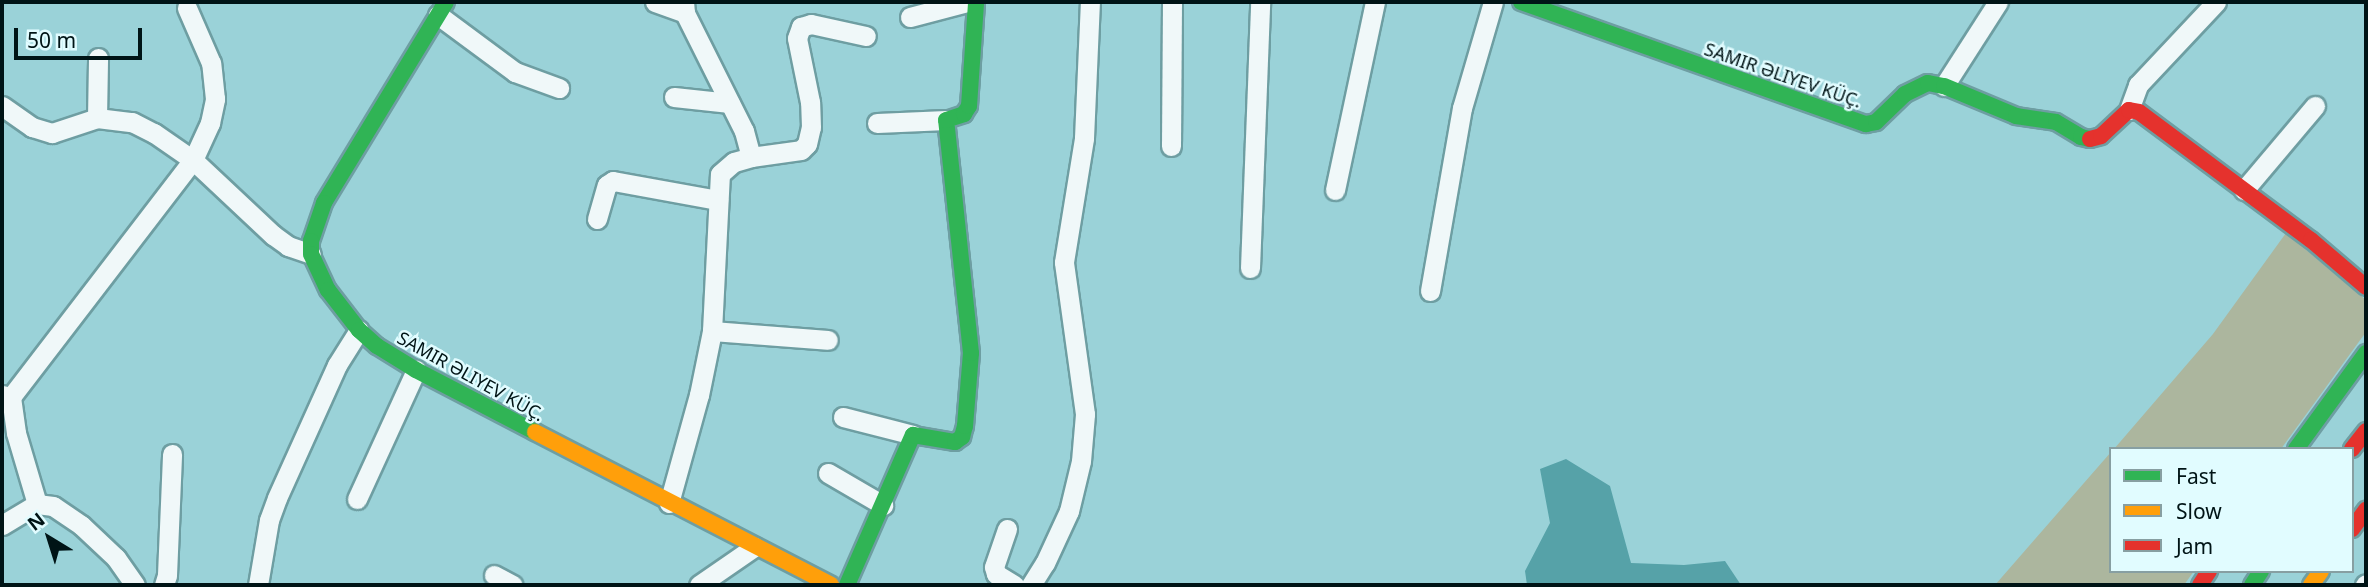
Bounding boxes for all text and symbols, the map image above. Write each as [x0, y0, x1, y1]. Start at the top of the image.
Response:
scale bar [18, 14, 145, 58]
text: 50 m [27, 26, 76, 54]
street label: SAMIR ƏLIYEV KÜÇ. [1702, 38, 1864, 112]
street label: SAMIR ƏLIYEV KÜÇ. [394, 327, 548, 425]
legend [2109, 447, 2354, 573]
text: Fast [2176, 462, 2216, 490]
text: Slow [2176, 497, 2222, 525]
north arrow [14, 503, 84, 573]
text: N [22, 506, 50, 536]
text: Jam [2176, 532, 2213, 560]

